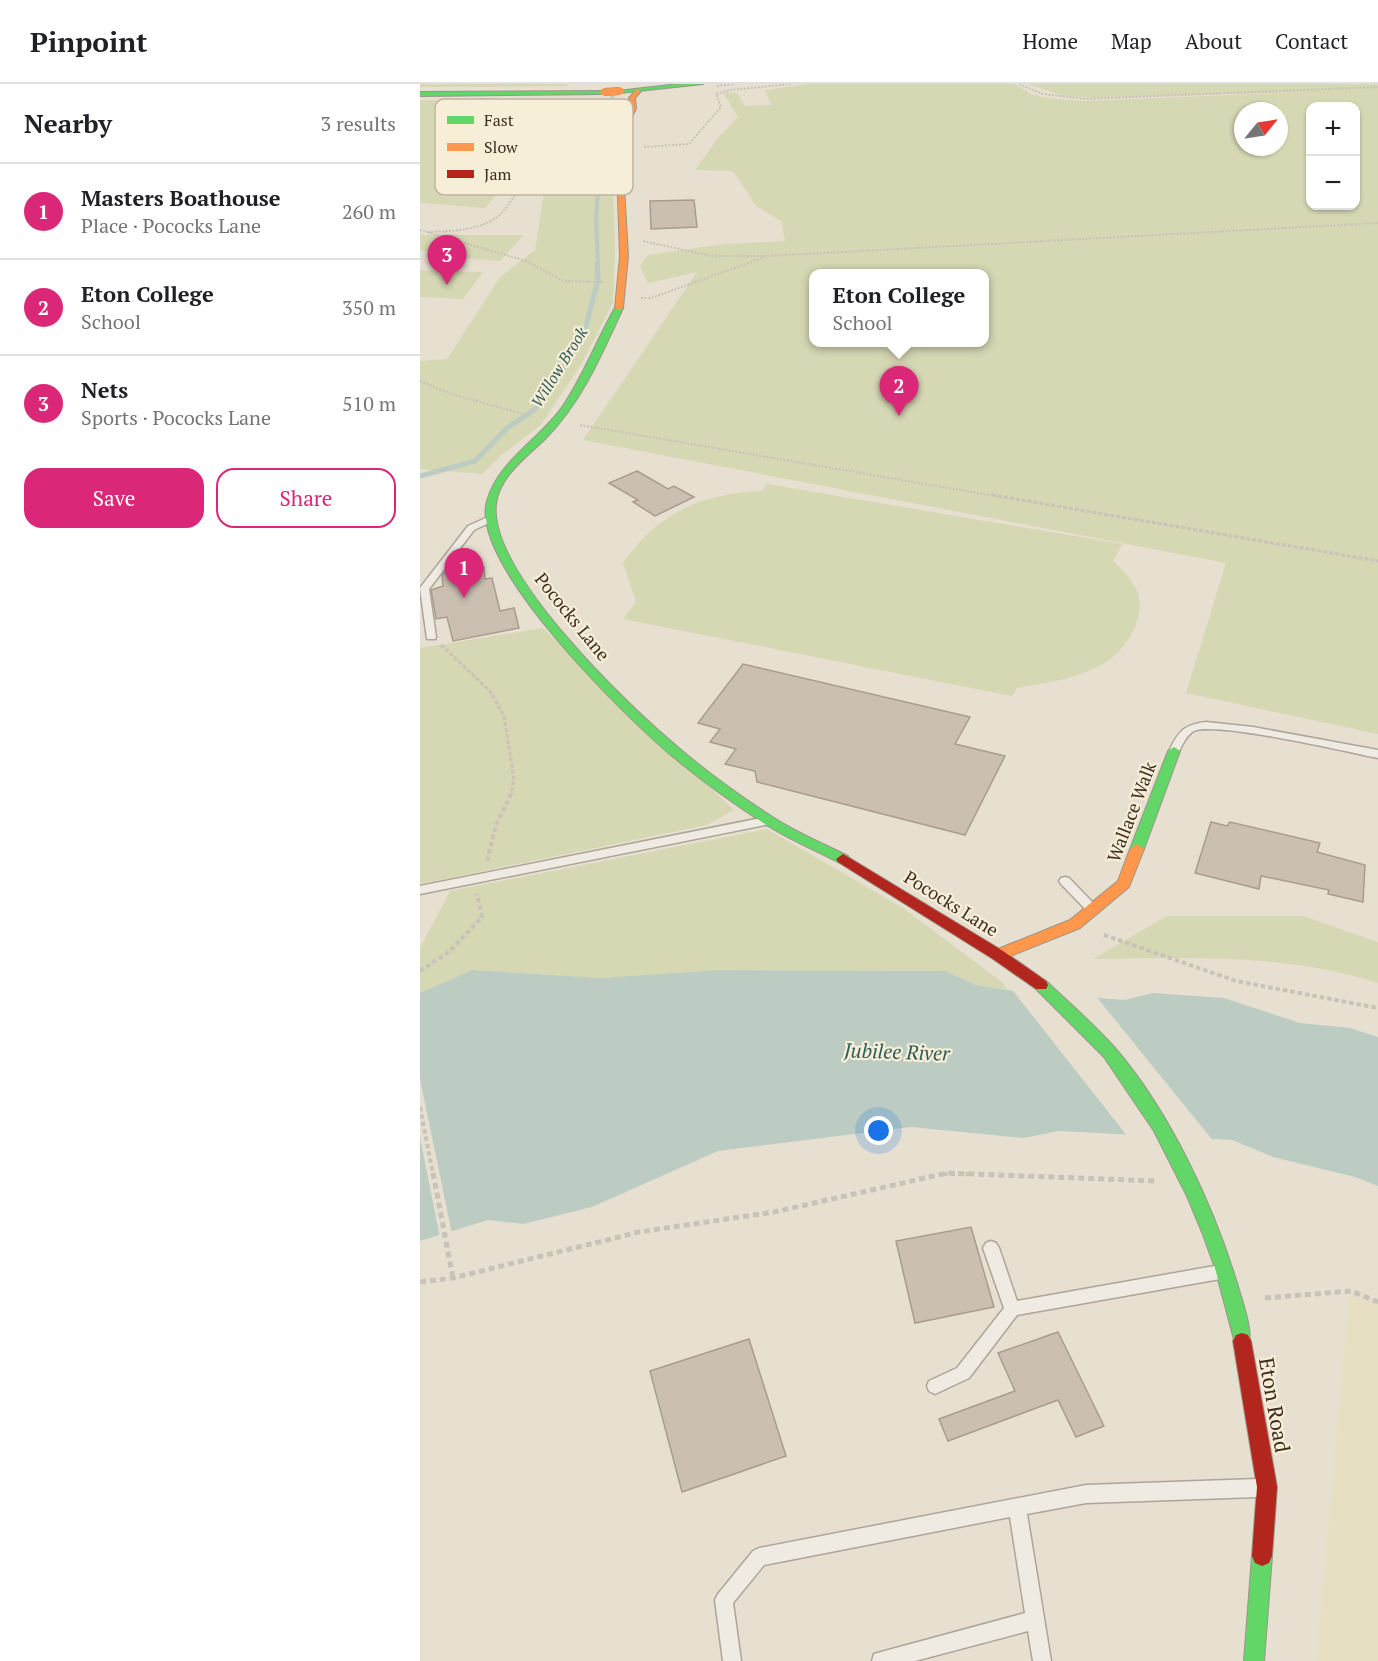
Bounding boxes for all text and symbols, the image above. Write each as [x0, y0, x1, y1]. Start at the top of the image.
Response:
text: Pinpoint [30, 23, 147, 60]
text: Home [1022, 27, 1078, 55]
text: Map [1111, 27, 1152, 55]
text: About [1185, 27, 1242, 55]
text: Contact [1275, 27, 1348, 55]
legend [435, 99, 633, 195]
north arrow [1234, 102, 1288, 156]
map controls [1306, 102, 1360, 210]
button: + [1306, 102, 1360, 156]
text: Nearby [24, 106, 112, 140]
text: Fast [484, 109, 514, 131]
text: 3 results [321, 110, 396, 137]
text: Slow [484, 136, 518, 158]
button: − [1306, 156, 1360, 210]
text: Jam [484, 163, 512, 185]
text: Masters Boathouse [81, 183, 281, 212]
text: 1 [38, 198, 49, 225]
text: 260 m [342, 198, 396, 225]
text: Place · Pococks Lane [81, 212, 261, 239]
pin: 3 [428, 236, 466, 285]
popup [809, 269, 989, 347]
text: Eton College [81, 279, 214, 308]
text: Eton College [833, 280, 965, 309]
text: 2 [38, 294, 49, 321]
text: 350 m [342, 294, 396, 321]
text: School [81, 308, 141, 335]
text: School [833, 309, 893, 336]
water label: Willow Brook [526, 322, 593, 411]
pin: 2 [880, 366, 918, 416]
text: Nets [81, 375, 128, 404]
text: 3 [38, 390, 49, 417]
text: 510 m [342, 390, 396, 417]
text: Sports · Pococks Lane [81, 404, 271, 431]
button: Save [24, 468, 204, 528]
button: Share [216, 468, 396, 528]
pin: 1 [444, 548, 483, 598]
street label: Pococks Lane [530, 567, 616, 665]
street label: Wallace Walk [1101, 757, 1161, 865]
street label: Pococks Lane [900, 865, 1003, 942]
water label: Jubilee River [843, 1036, 952, 1067]
your location [864, 1116, 893, 1145]
street label: Eton Road [1253, 1355, 1297, 1455]

